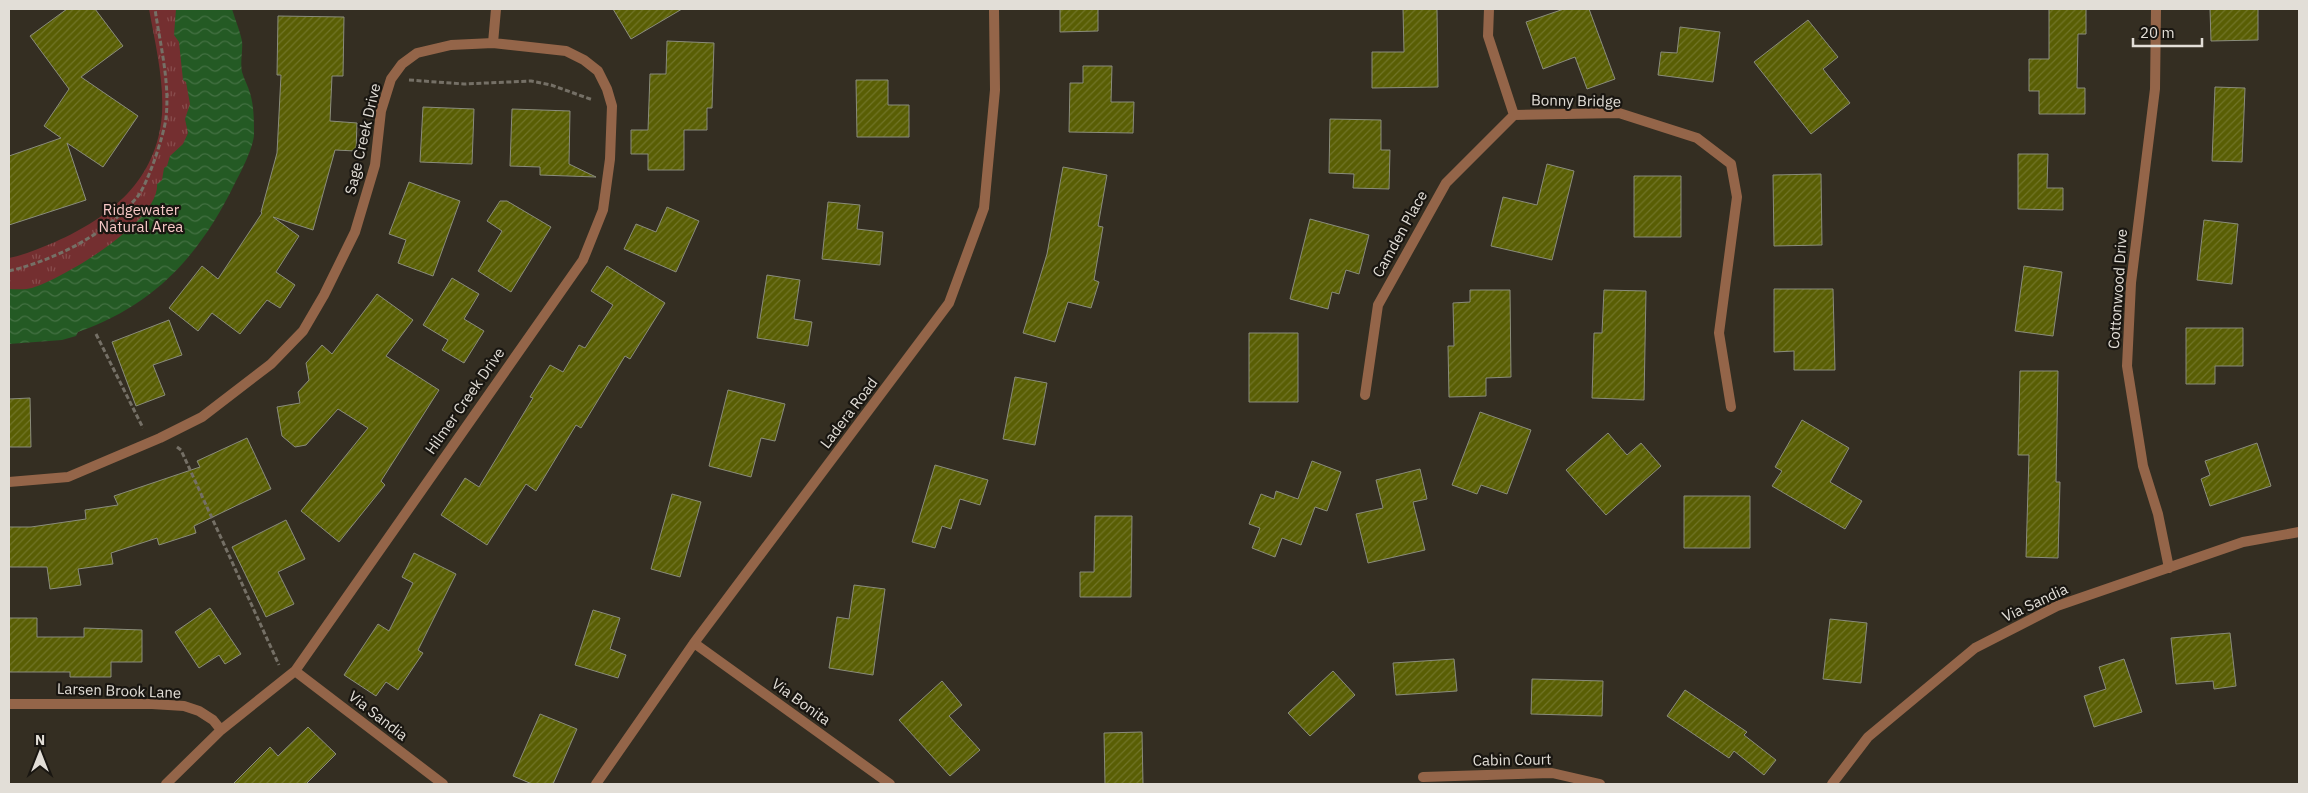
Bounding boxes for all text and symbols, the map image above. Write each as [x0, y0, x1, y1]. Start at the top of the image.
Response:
scale bar [2133, 15, 2202, 47]
text: 20 m [2140, 23, 2175, 42]
street label: Sage Creek Drive [340, 81, 385, 196]
street label: Bonny Bridge [1531, 90, 1621, 111]
street label: Camden Place [1368, 187, 1431, 280]
park label: Ridgewater Natural Area [99, 200, 183, 236]
street label: Cottonwood Drive [2104, 228, 2131, 350]
street label: Hilmer Creek Drive [421, 344, 509, 458]
street label: Ladera Road [816, 373, 881, 452]
street label: Via Sandia [1999, 579, 2071, 626]
street label: Via Bonita [768, 674, 834, 729]
street label: Larsen Brook Lane [57, 679, 181, 702]
street label: Via Sandia [345, 687, 412, 745]
north arrow [15, 728, 65, 778]
text: N [35, 731, 45, 749]
street label: Cabin Court [1472, 749, 1552, 770]

